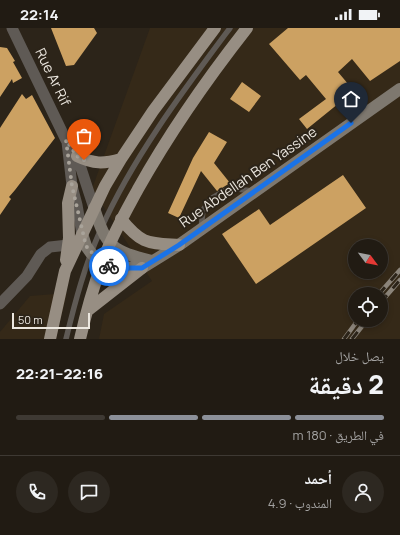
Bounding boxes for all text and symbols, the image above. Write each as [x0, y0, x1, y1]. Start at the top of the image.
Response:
text: 22:14 [20, 4, 59, 25]
street label: Rue Ar Rif [31, 45, 76, 109]
pin [334, 82, 368, 123]
icon: home [340, 88, 362, 110]
pin [67, 119, 101, 160]
street label: Rue Abdellah Ben Yassine [175, 122, 320, 231]
icon: bag [73, 125, 95, 147]
north arrow [348, 239, 388, 279]
map controls [348, 239, 388, 327]
courier [89, 246, 129, 286]
icon: bike [98, 255, 120, 277]
button: locate [348, 287, 388, 327]
scale bar [12, 311, 90, 330]
text: 50 m [18, 312, 43, 327]
text: يصل خلال [335, 347, 384, 365]
text: 22:16–22:21 [16, 363, 103, 384]
text: 2 دقيقة [308, 366, 384, 402]
text: في الطريق · 180 m [293, 426, 384, 444]
text: أحمد [305, 468, 332, 489]
button: phone [16, 471, 58, 513]
button: chat [68, 471, 110, 513]
button: person [342, 471, 384, 513]
text: المندوب · 4.9 [268, 494, 332, 512]

